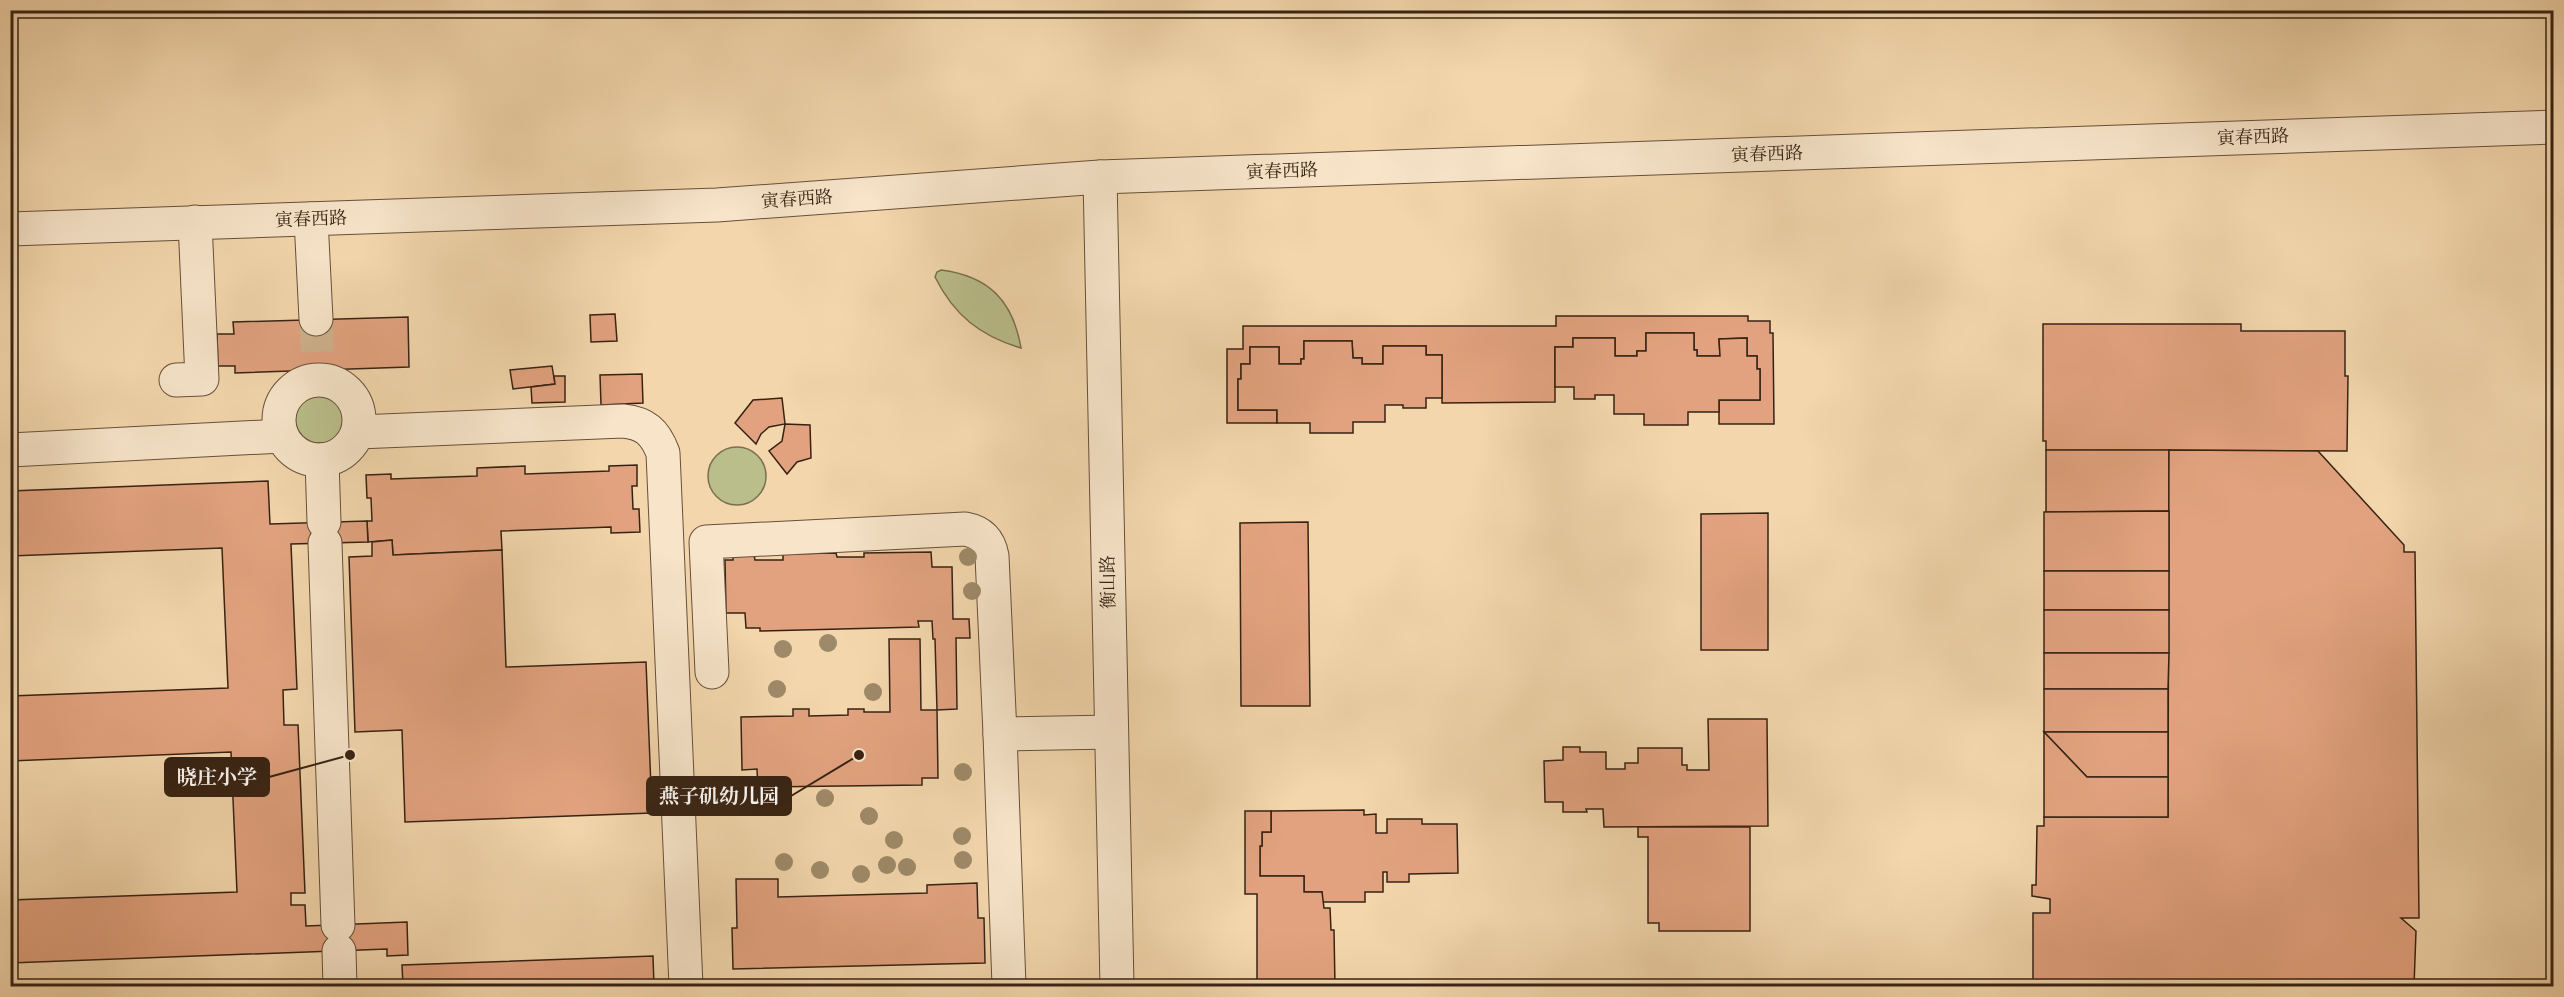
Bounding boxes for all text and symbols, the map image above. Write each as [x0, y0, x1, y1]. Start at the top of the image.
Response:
street label: 寅春西路 [2217, 122, 2289, 151]
street label: 寅春西路 [1731, 139, 1803, 168]
street label: 寅春西路 [1246, 156, 1318, 185]
street label: 寅春西路 [760, 183, 834, 214]
street label: 寅春西路 [275, 204, 347, 233]
street label: 衡山路 [1094, 555, 1121, 609]
callout: 晓庄小学 [165, 758, 269, 796]
text: 晓庄小学 [177, 762, 257, 791]
callout: 燕子矶幼儿园 [647, 777, 791, 815]
text: 燕子矶幼儿园 [659, 781, 779, 810]

